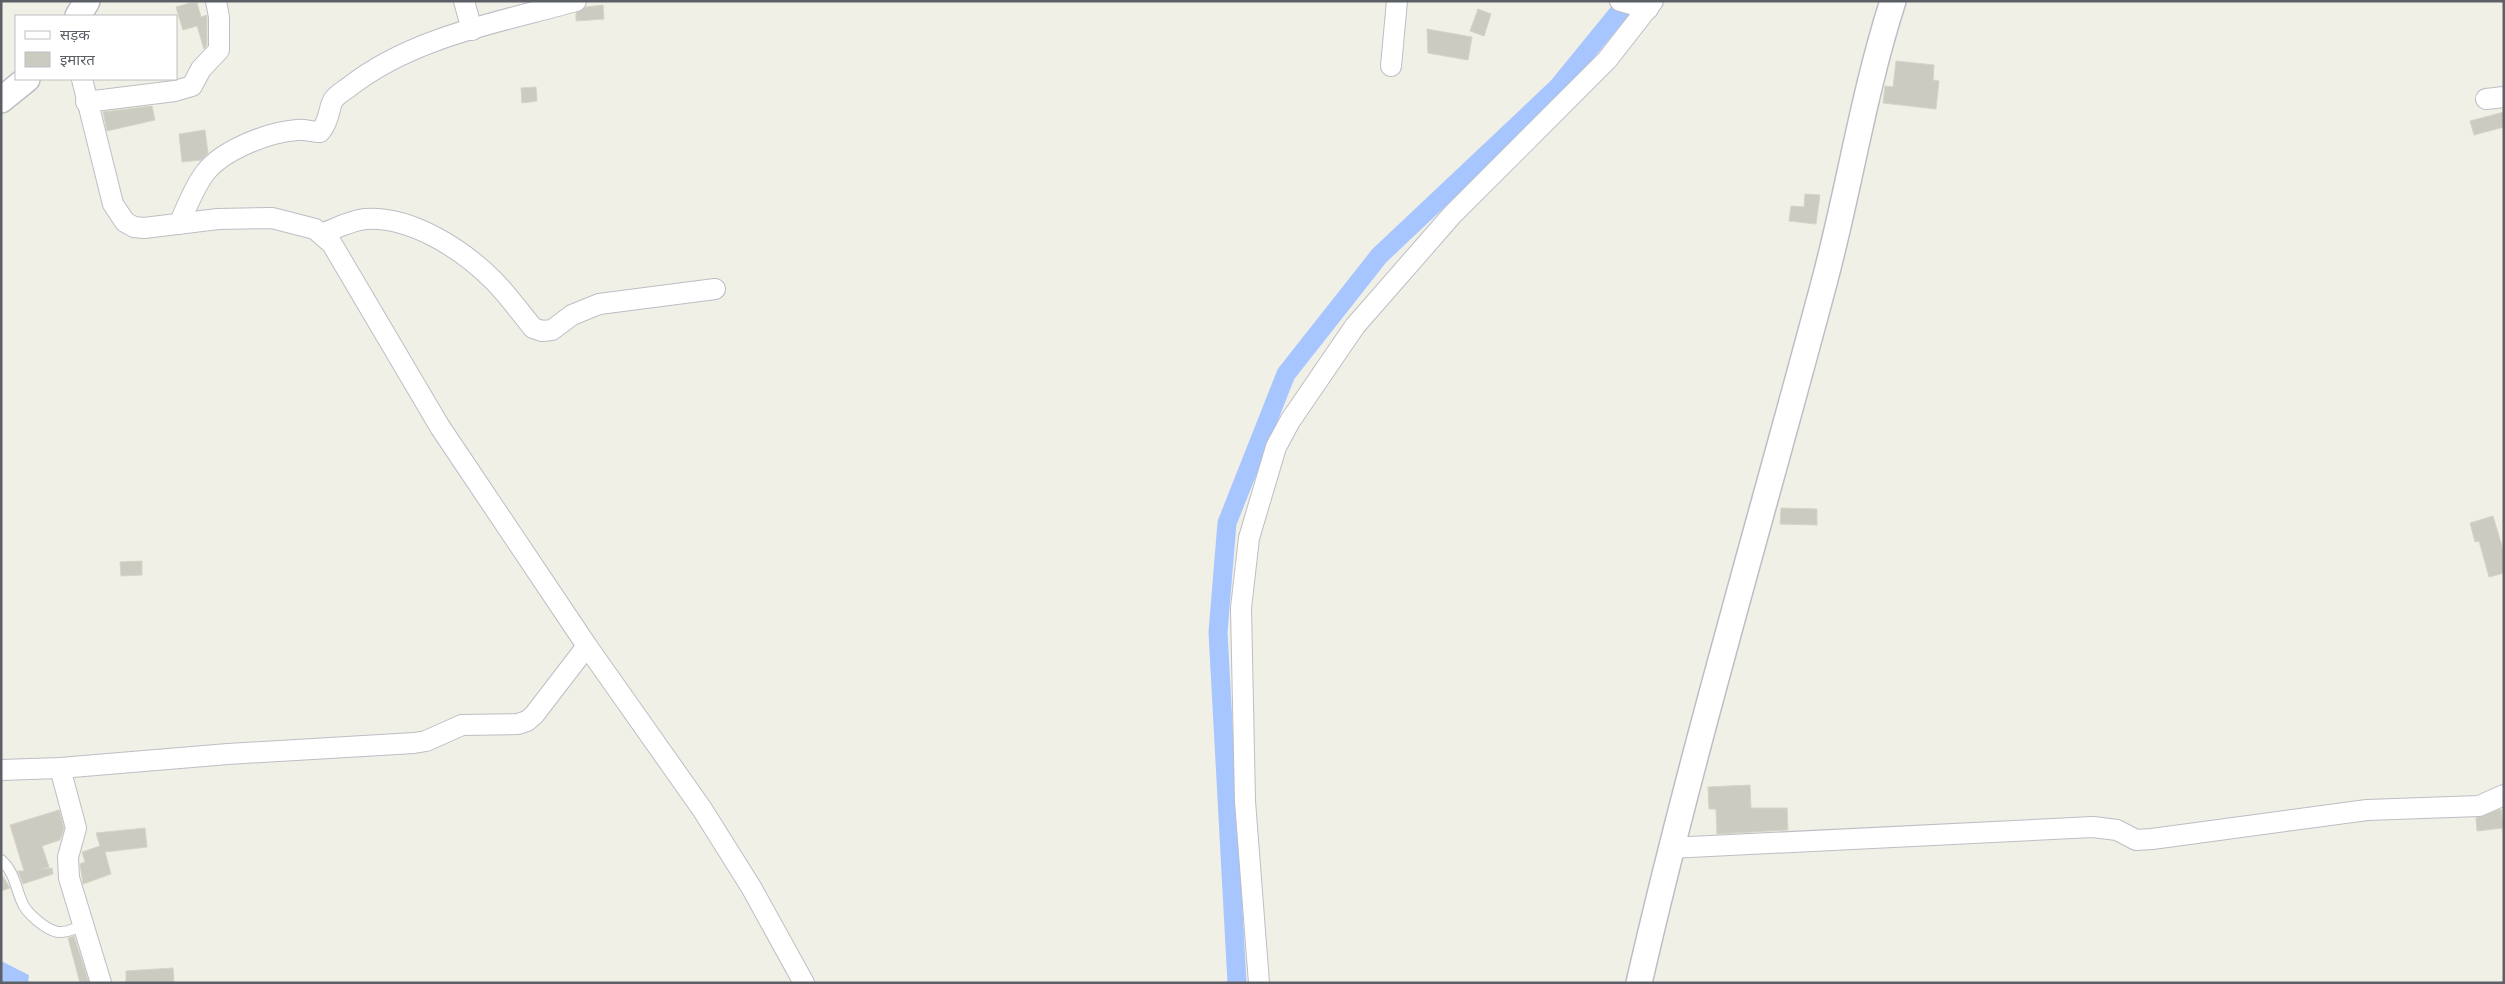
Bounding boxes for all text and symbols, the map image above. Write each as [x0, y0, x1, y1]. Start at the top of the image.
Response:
legend [15, 15, 178, 80]
text: सड़क [60, 24, 90, 44]
text: इमारत [60, 49, 95, 69]

